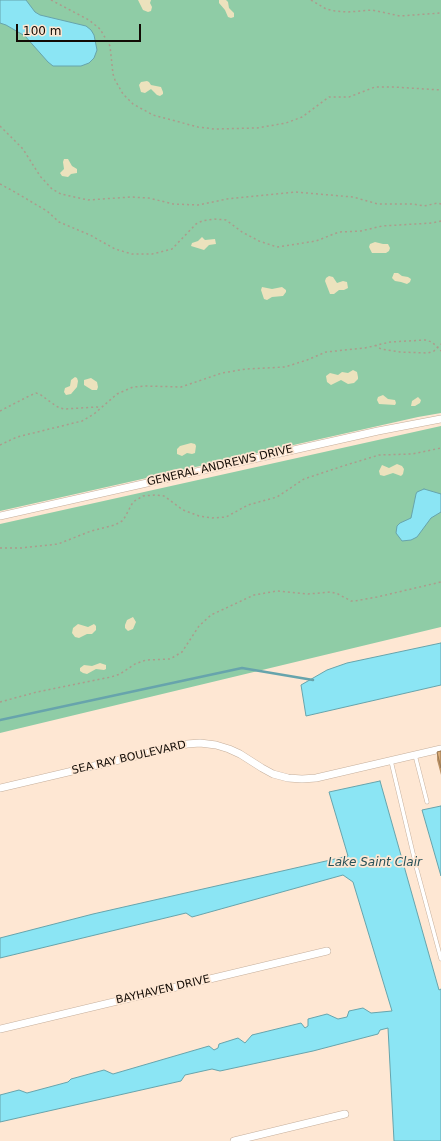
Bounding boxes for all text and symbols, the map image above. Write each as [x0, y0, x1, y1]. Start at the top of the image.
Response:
scale bar [18, 16, 143, 42]
text: 100 m [23, 24, 61, 38]
street label: GENERAL ANDREWS DRIVE [146, 443, 294, 489]
street label: SEA RAY BOULEVARD [71, 738, 187, 778]
water label: Lake Saint Clair [328, 856, 422, 870]
street label: BAYHAVEN DRIVE [115, 973, 211, 1007]

